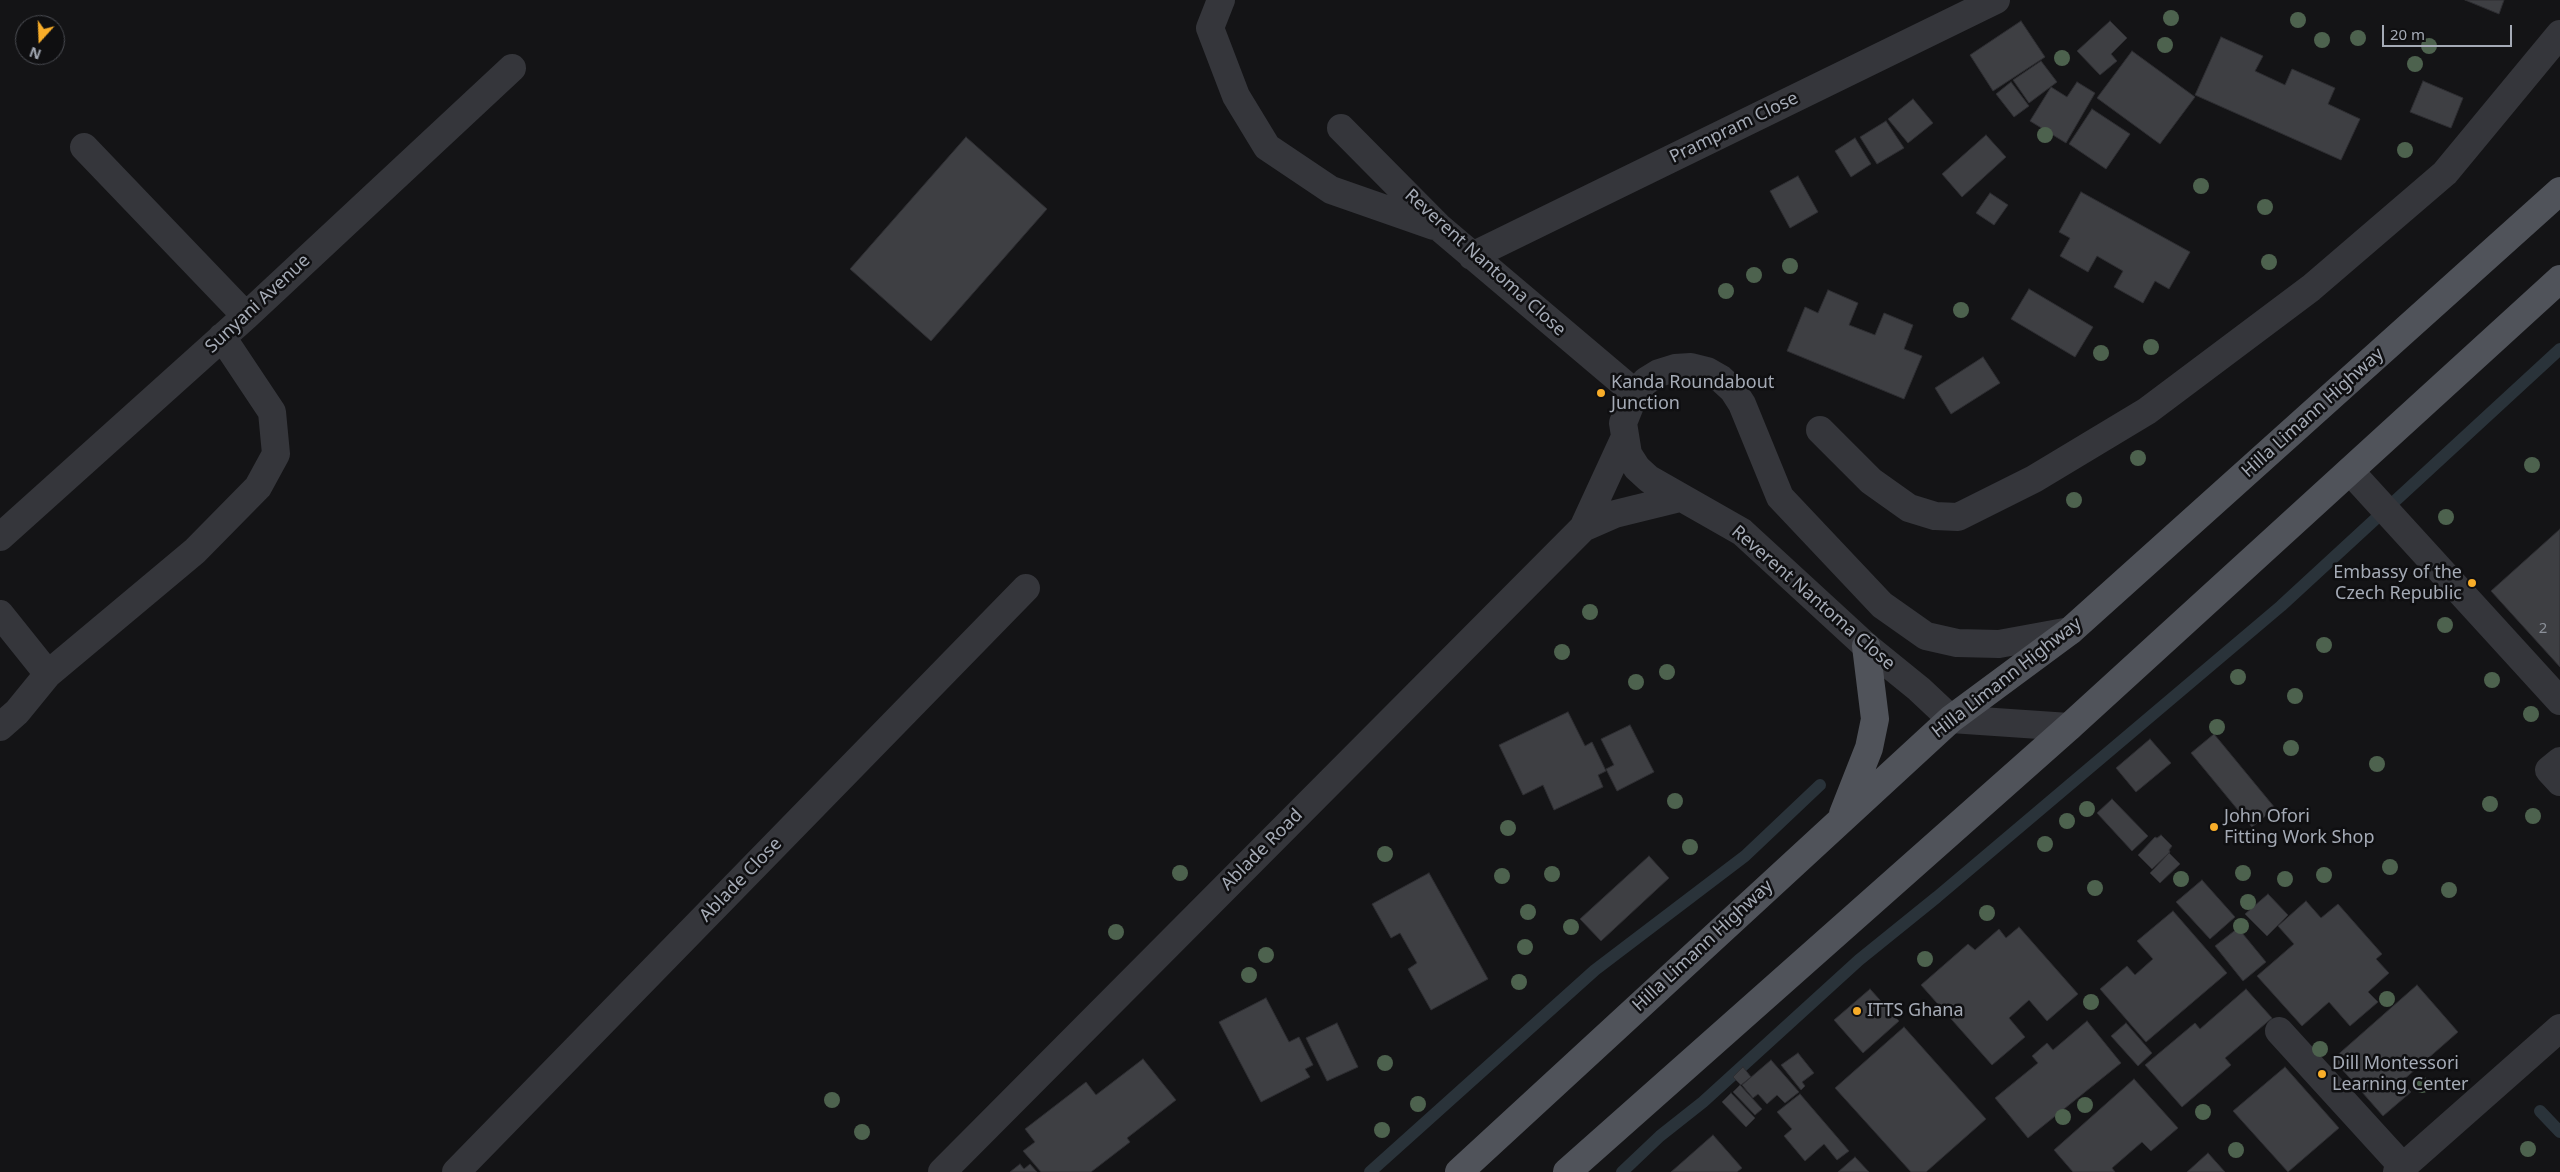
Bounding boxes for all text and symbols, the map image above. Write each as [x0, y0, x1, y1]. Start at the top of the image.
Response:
north arrow [15, 15, 65, 65]
scale bar [2385, 15, 2515, 47]
text: 20 m [2390, 24, 2425, 44]
text: N [26, 43, 44, 65]
street label: Prampram Close [1666, 88, 1802, 168]
street label: Reverent Nantoma Close [1400, 185, 1570, 341]
street label: Sunyani Avenue [201, 250, 315, 358]
street label: Hilla Limann Highway [2238, 344, 2388, 482]
place label: Kanda Roundabout Junction [1611, 372, 1774, 414]
marker: Kanda Roundabout Junction [1595, 387, 1607, 399]
street label: Reverent Nantoma Close [1727, 521, 1899, 675]
place label: Embassy of the Czech Republic [2333, 562, 2462, 604]
marker: Embassy of the Czech Republic [2466, 577, 2478, 589]
street label: Hilla Limann Highway [1928, 613, 2086, 743]
house number: 2 [2539, 620, 2547, 638]
street label: Ablade Road [1217, 805, 1307, 895]
place label: John Ofori Fitting Work Shop [2224, 806, 2374, 849]
marker: John Ofori Fitting Work Shop [2208, 821, 2220, 833]
street label: Ablade Close [695, 833, 787, 927]
street label: Hilla Limann Highway [1629, 876, 1777, 1016]
place label: ITTS Ghana [1867, 1000, 1964, 1022]
marker: ITTS Ghana [1851, 1005, 1863, 1017]
place label: Dill Montessori Learning Center [2332, 1053, 2468, 1096]
marker: Dill Montessori Learning Center [2316, 1068, 2328, 1080]

